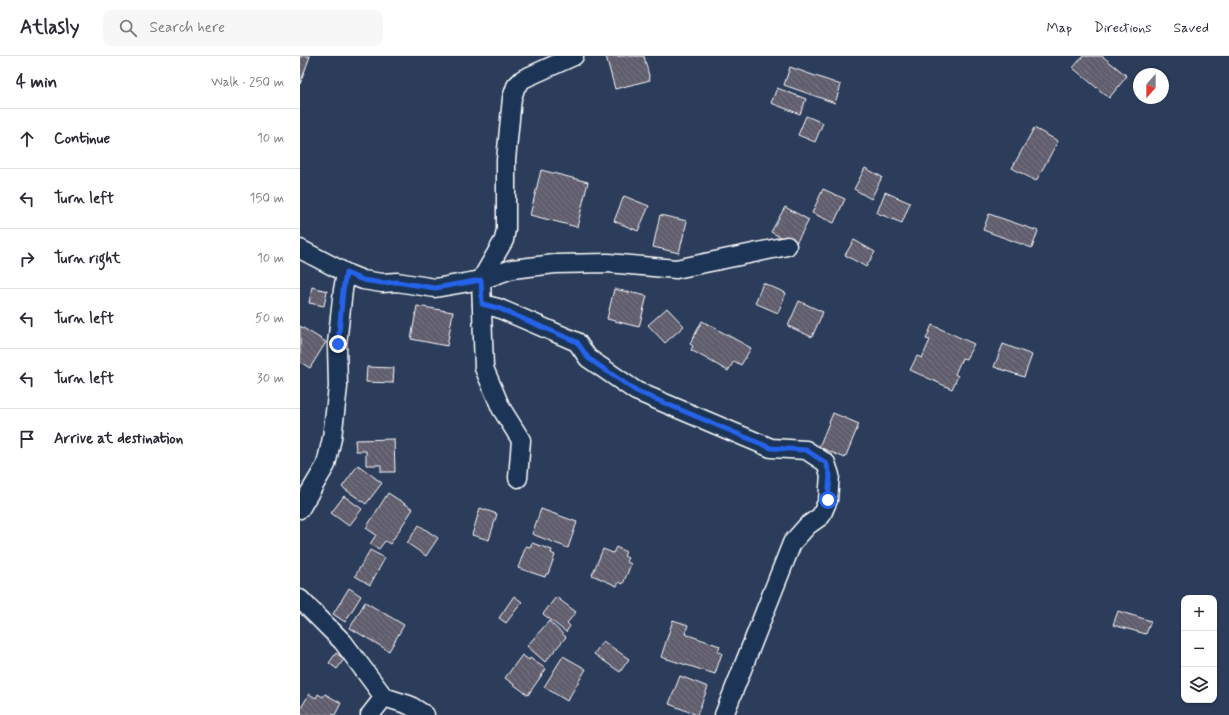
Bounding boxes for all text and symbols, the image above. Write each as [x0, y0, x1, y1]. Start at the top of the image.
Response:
search box [103, 10, 383, 46]
text: Atlasly [20, 15, 79, 40]
icon: search [117, 17, 139, 39]
text: Search here [149, 18, 225, 38]
text: Map [1046, 19, 1072, 37]
text: Directions [1094, 19, 1152, 37]
text: Saved [1174, 19, 1209, 37]
north arrow [1133, 68, 1169, 104]
text: 4 min [16, 71, 57, 93]
text: Walk · 250 m [211, 74, 284, 91]
icon: ahead [16, 128, 38, 150]
text: Continue [54, 129, 110, 149]
text: 10 m [257, 130, 284, 147]
icon: left [16, 188, 38, 210]
text: Turn left [54, 189, 114, 209]
text: 150 m [250, 190, 284, 207]
icon: right [16, 248, 38, 270]
text: Turn right [54, 249, 121, 269]
text: 10 m [257, 250, 284, 267]
icon: left [16, 308, 38, 330]
text: Turn left [54, 309, 114, 329]
text: 50 m [255, 310, 284, 327]
route end [329, 335, 347, 353]
icon: left [16, 368, 38, 390]
text: Turn left [54, 369, 114, 389]
text: 30 m [257, 370, 284, 387]
icon: arrive [16, 428, 38, 450]
text: Arrive at destination [54, 429, 183, 449]
route start [819, 491, 837, 509]
map controls [1181, 595, 1217, 703]
button: + [1181, 595, 1217, 631]
button: − [1181, 631, 1217, 667]
button: layers [1181, 667, 1217, 703]

